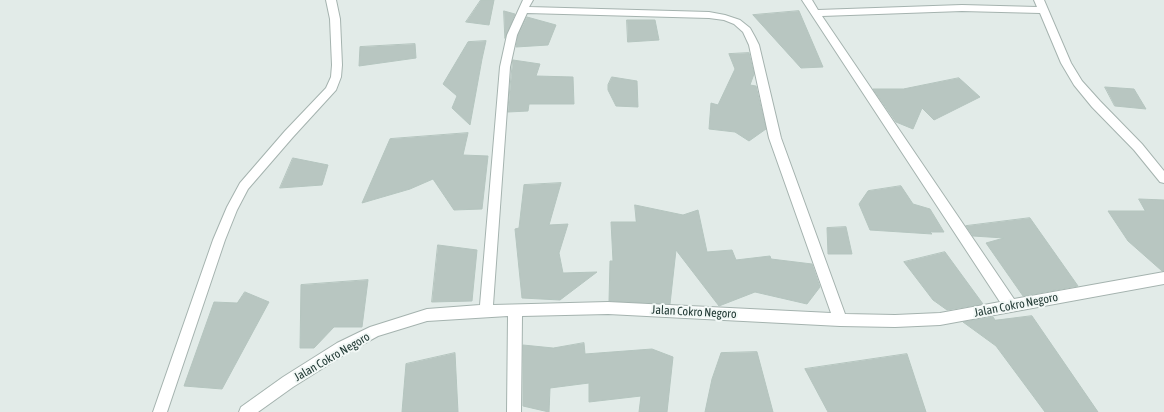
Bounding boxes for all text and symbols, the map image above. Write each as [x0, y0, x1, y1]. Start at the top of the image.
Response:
street label: Jalan Cokro Negoro [973, 290, 1059, 320]
street label: Jalan Cokro Negoro [651, 303, 737, 321]
street label: Jalan Cokro Negoro [292, 330, 372, 384]

